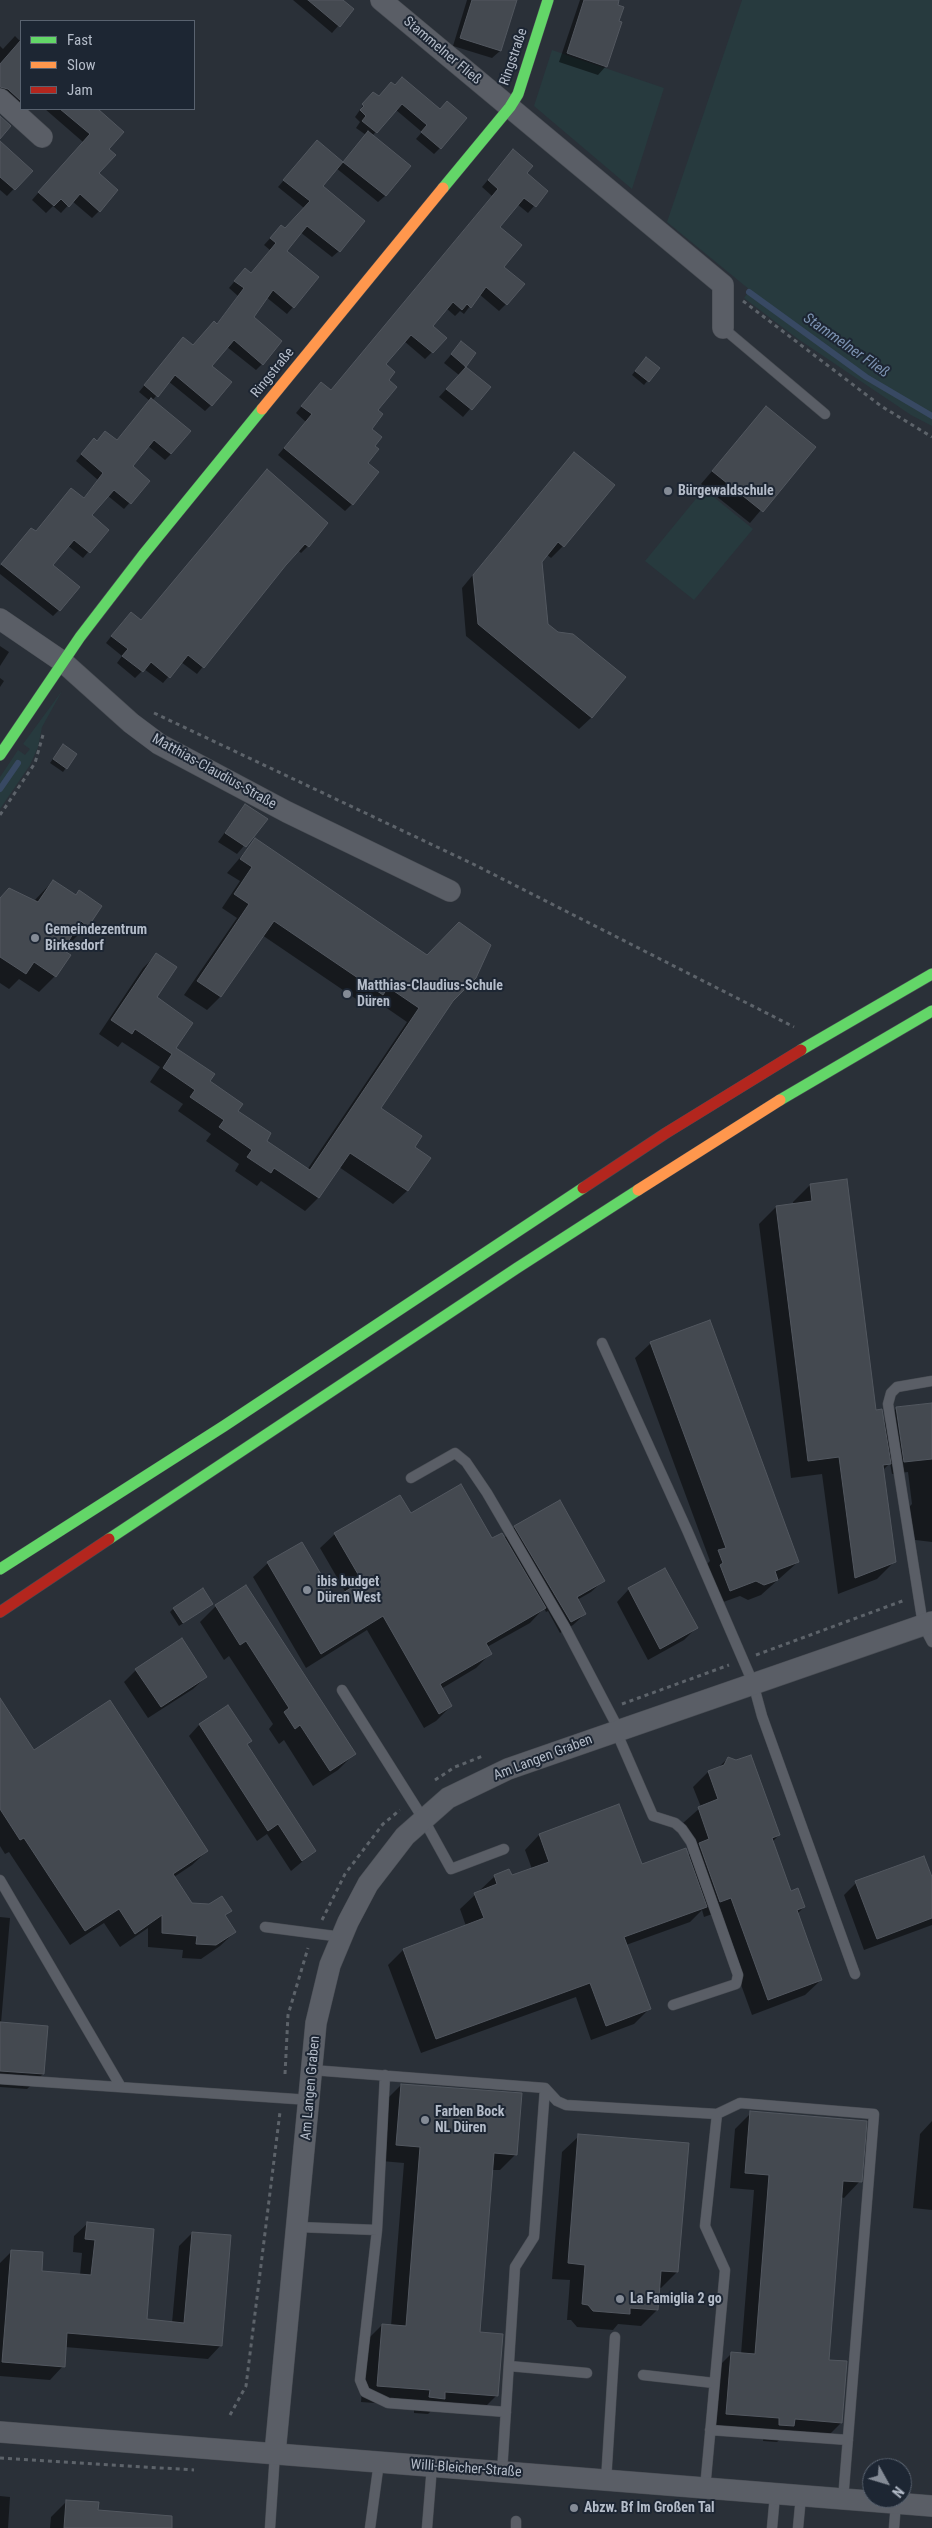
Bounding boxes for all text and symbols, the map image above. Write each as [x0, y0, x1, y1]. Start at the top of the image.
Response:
street label: Stammelner Fließ [400, 13, 484, 89]
legend [20, 20, 195, 110]
street label: Ringstraße [496, 26, 532, 88]
text: Fast [67, 31, 92, 49]
text: Slow [67, 56, 96, 74]
text: Jam [67, 81, 93, 99]
water label: Stammelner Fließ [800, 310, 892, 382]
street label: Ringstraße [248, 345, 298, 401]
place label: Bürgewaldschule [678, 483, 774, 499]
marker: Bürgewaldschule [662, 485, 674, 497]
street label: Matthias-Claudius-Straße [149, 731, 279, 813]
place label: Gemeindezentrum Birkesdorf [45, 922, 147, 954]
marker: Gemeindezentrum Birkesdorf [29, 932, 41, 944]
place label: Matthias-Claudius-Schule Düren [357, 978, 503, 1010]
marker: Matthias-Claudius-Schule Düren [341, 988, 353, 1000]
place label: ibis budget Düren West [317, 1574, 381, 1606]
marker: ibis budget Düren West [301, 1584, 313, 1596]
street label: Am Langen Graben [491, 1731, 595, 1785]
street label: Am Langen Graben [298, 2035, 324, 2141]
place label: Farben Bock NL Düren [435, 2104, 504, 2136]
marker: Farben Bock NL Düren [419, 2114, 431, 2126]
place label: La Famiglia 2 go [630, 2291, 722, 2307]
marker: La Famiglia 2 go [614, 2293, 626, 2305]
street label: Willi-Bleicher-Straße [410, 2457, 522, 2481]
north arrow [862, 2458, 912, 2508]
text: N [889, 2483, 907, 2500]
place label: Abzw. Bf Im Großen Tal [584, 2500, 715, 2516]
marker: Abzw. Bf Im Großen Tal [568, 2502, 580, 2514]

